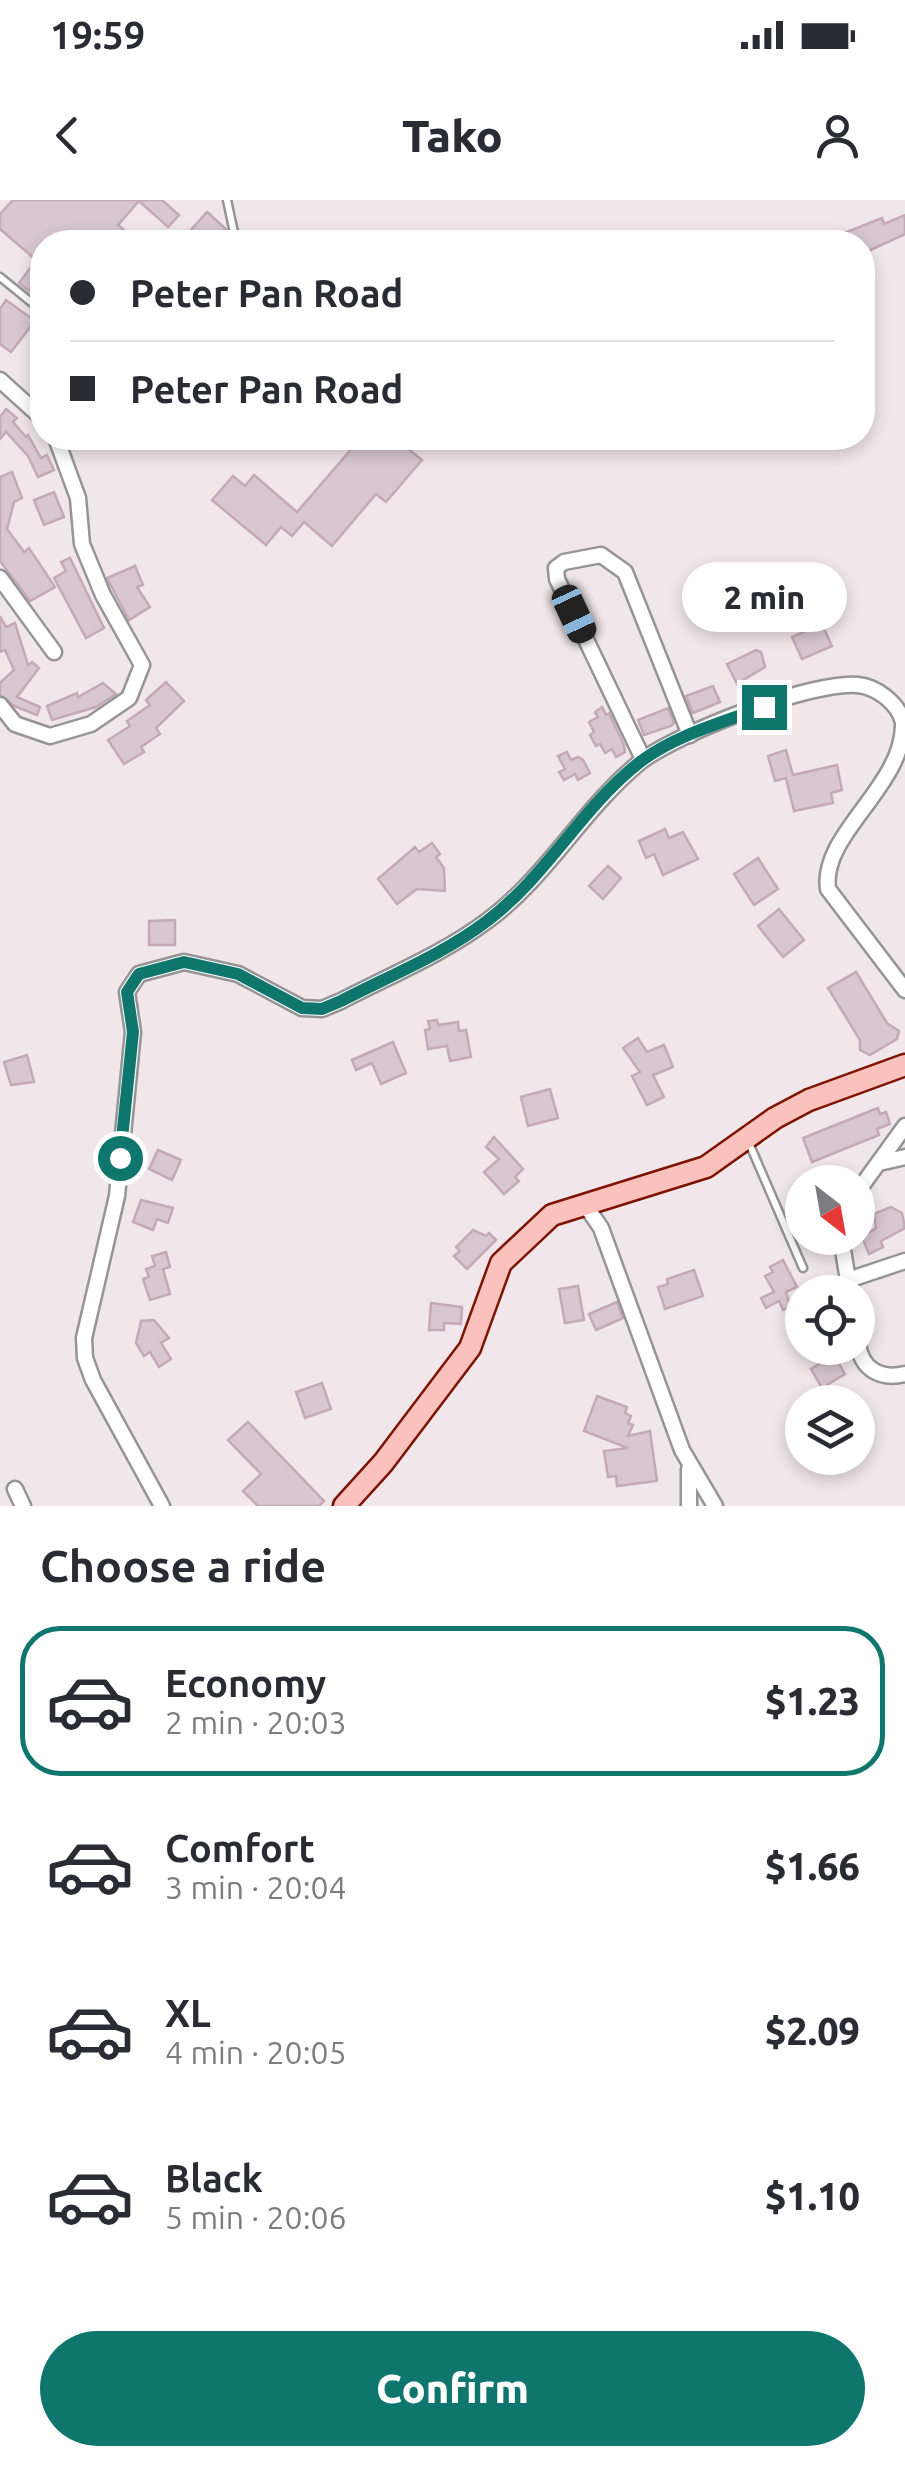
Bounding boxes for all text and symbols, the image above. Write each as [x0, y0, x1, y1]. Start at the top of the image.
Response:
text: 19:59 [50, 14, 145, 56]
icon: back [40, 108, 95, 163]
icon: person [810, 108, 865, 163]
text: Tako [402, 110, 503, 161]
text: Peter Pan Road [130, 272, 403, 314]
text: Peter Pan Road [130, 368, 403, 410]
callout: 2 min [682, 562, 846, 632]
text: 2 min [724, 579, 805, 615]
car [548, 580, 600, 648]
route end [742, 685, 787, 730]
route start [98, 1136, 143, 1181]
north arrow [785, 1165, 875, 1255]
map controls [785, 1165, 875, 1475]
button: locate [785, 1275, 875, 1365]
button: layers [785, 1385, 875, 1475]
text: Choose a ride [40, 1540, 326, 1591]
icon: car [45, 1656, 135, 1746]
text: Economy [165, 1662, 326, 1704]
text: $1.23 [765, 1680, 860, 1722]
text: 2 min · 20:03 [165, 1704, 347, 1740]
icon: car [45, 1821, 135, 1911]
text: Comfort [165, 1827, 315, 1869]
text: $1.66 [765, 1845, 860, 1887]
text: 3 min · 20:04 [165, 1869, 347, 1905]
icon: car [45, 1986, 135, 2076]
text: XL [165, 1992, 211, 2034]
text: $2.09 [765, 2010, 860, 2052]
text: 4 min · 20:05 [165, 2034, 347, 2070]
icon: car [45, 2151, 135, 2241]
text: Black [165, 2157, 263, 2199]
text: $1.10 [765, 2175, 860, 2217]
text: 5 min · 20:06 [165, 2199, 347, 2235]
button: Confirm [40, 2331, 865, 2446]

